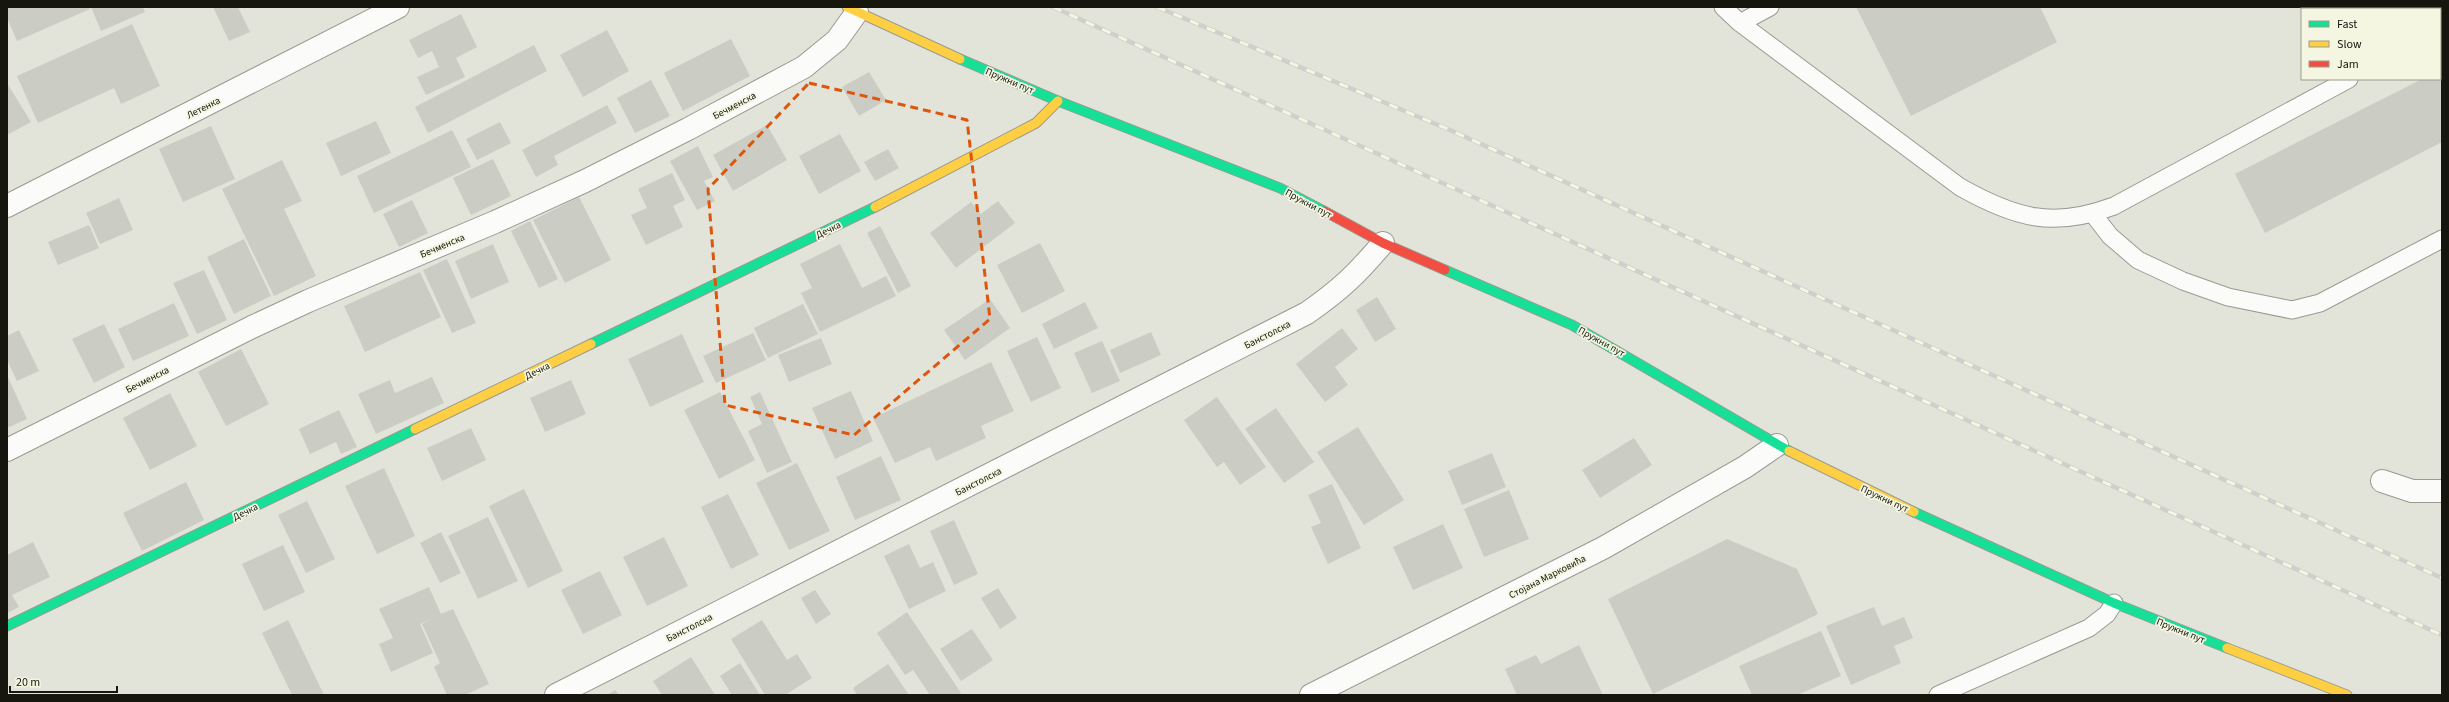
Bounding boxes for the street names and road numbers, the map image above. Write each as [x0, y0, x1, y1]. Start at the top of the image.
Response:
street label: Пружни пут [983, 64, 1036, 98]
street label: Бечменска [710, 89, 759, 123]
street label: Летенка [184, 93, 223, 122]
street label: Пружни пут [1283, 186, 1335, 222]
street label: Дечка [813, 218, 843, 242]
street label: Бечменска [418, 230, 467, 262]
street label: Банстолска [1242, 317, 1293, 353]
street label: Пружни пут [1576, 323, 1628, 361]
street label: Дечка [522, 359, 552, 383]
street label: Бечменска [123, 363, 172, 397]
street label: Банстолска [953, 464, 1004, 500]
street label: Пружни пут [1858, 482, 1911, 516]
street label: Дечка [230, 500, 260, 524]
street label: Стојана Марковића [1507, 551, 1588, 602]
street label: Банстолска [664, 610, 715, 646]
street label: Пружни пут [2154, 615, 2207, 647]

